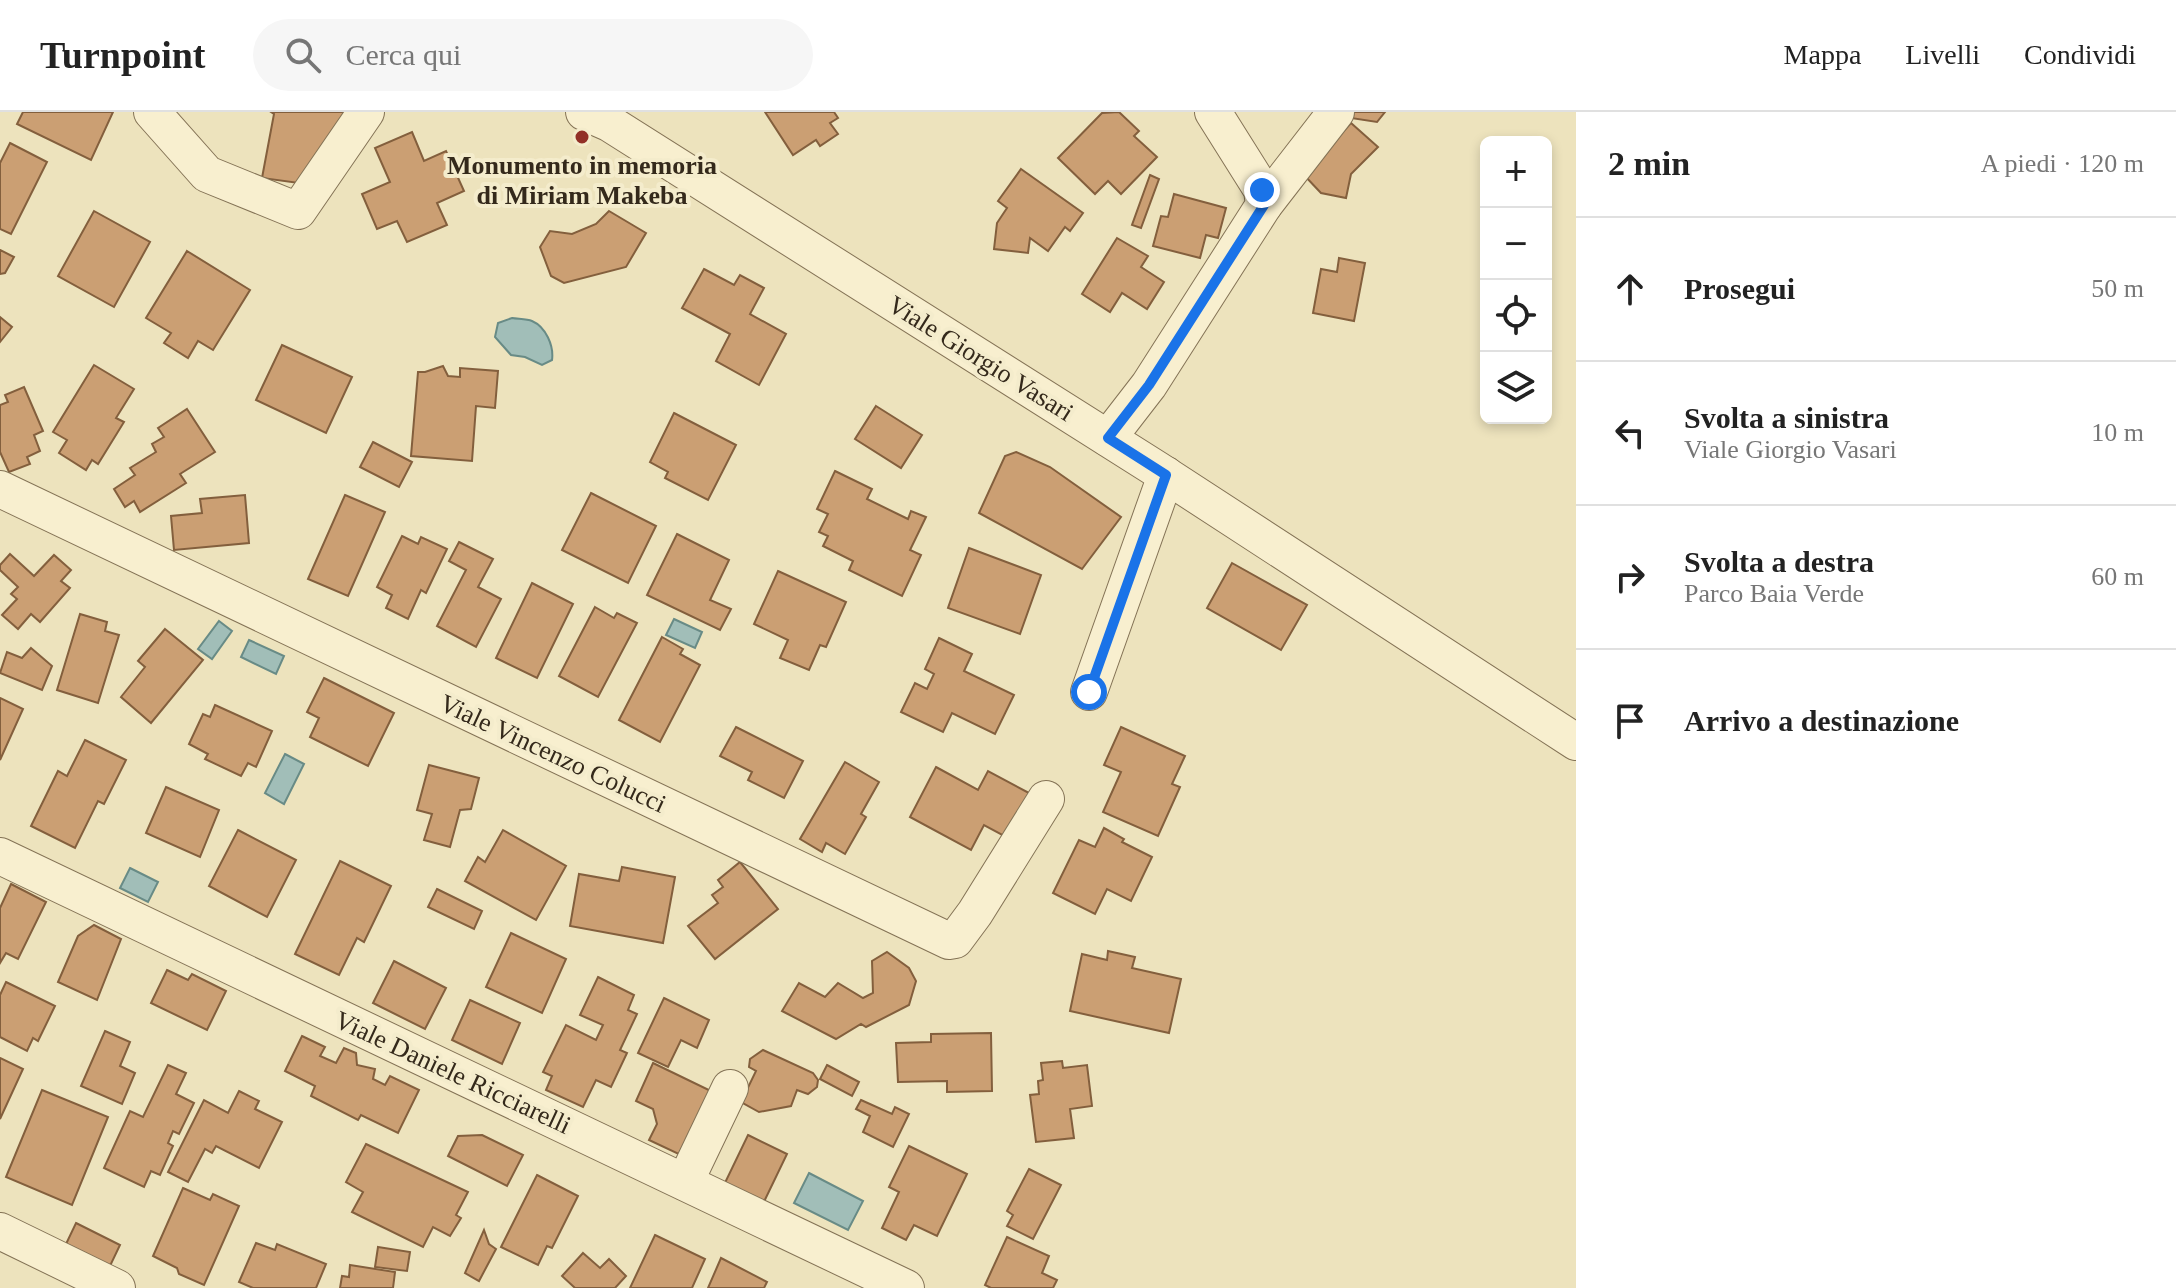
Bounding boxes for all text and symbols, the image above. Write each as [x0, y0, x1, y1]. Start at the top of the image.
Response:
search box [253, 19, 813, 91]
icon: search [281, 33, 325, 77]
text: Turnpoint [40, 34, 205, 76]
text: Cerca qui [345, 38, 461, 71]
text: Mappa [1784, 39, 1861, 70]
text: Livelli [1905, 39, 1980, 70]
text: Condividi [2024, 39, 2136, 70]
marker: Monumento in memoria di Miriam Makeba [573, 128, 591, 146]
map controls [1480, 136, 1552, 424]
button: + [1480, 136, 1552, 208]
text: 2 min [1608, 145, 1690, 182]
text: A piedi · 120 m [1981, 149, 2144, 178]
place label: Monumento in memoria di Miriam Makeba [447, 151, 717, 210]
route end [1244, 172, 1280, 208]
button: − [1480, 208, 1552, 280]
icon: ahead [1608, 267, 1652, 311]
text: Prosegui [1684, 272, 1795, 305]
text: 50 m [2091, 274, 2144, 303]
button: locate [1480, 280, 1552, 352]
street label: Viale Giorgio Vasari [883, 290, 1079, 427]
button: layers [1480, 352, 1552, 424]
text: Svolta a sinistra [1684, 401, 1889, 434]
icon: left [1608, 411, 1652, 455]
text: 10 m [2091, 418, 2144, 447]
text: Viale Giorgio Vasari [1684, 435, 1897, 464]
text: Svolta a destra [1684, 545, 1874, 578]
icon: right [1608, 555, 1652, 599]
text: 60 m [2091, 562, 2144, 591]
text: Parco Baia Verde [1684, 579, 1864, 608]
route start [1071, 674, 1107, 710]
street label: Viale Vincenzo Colucci [435, 688, 670, 819]
icon: arrive [1608, 699, 1652, 743]
text: Arrivo a destinazione [1684, 704, 1959, 737]
street label: Viale Daniele Ricciarelli [330, 1005, 575, 1140]

